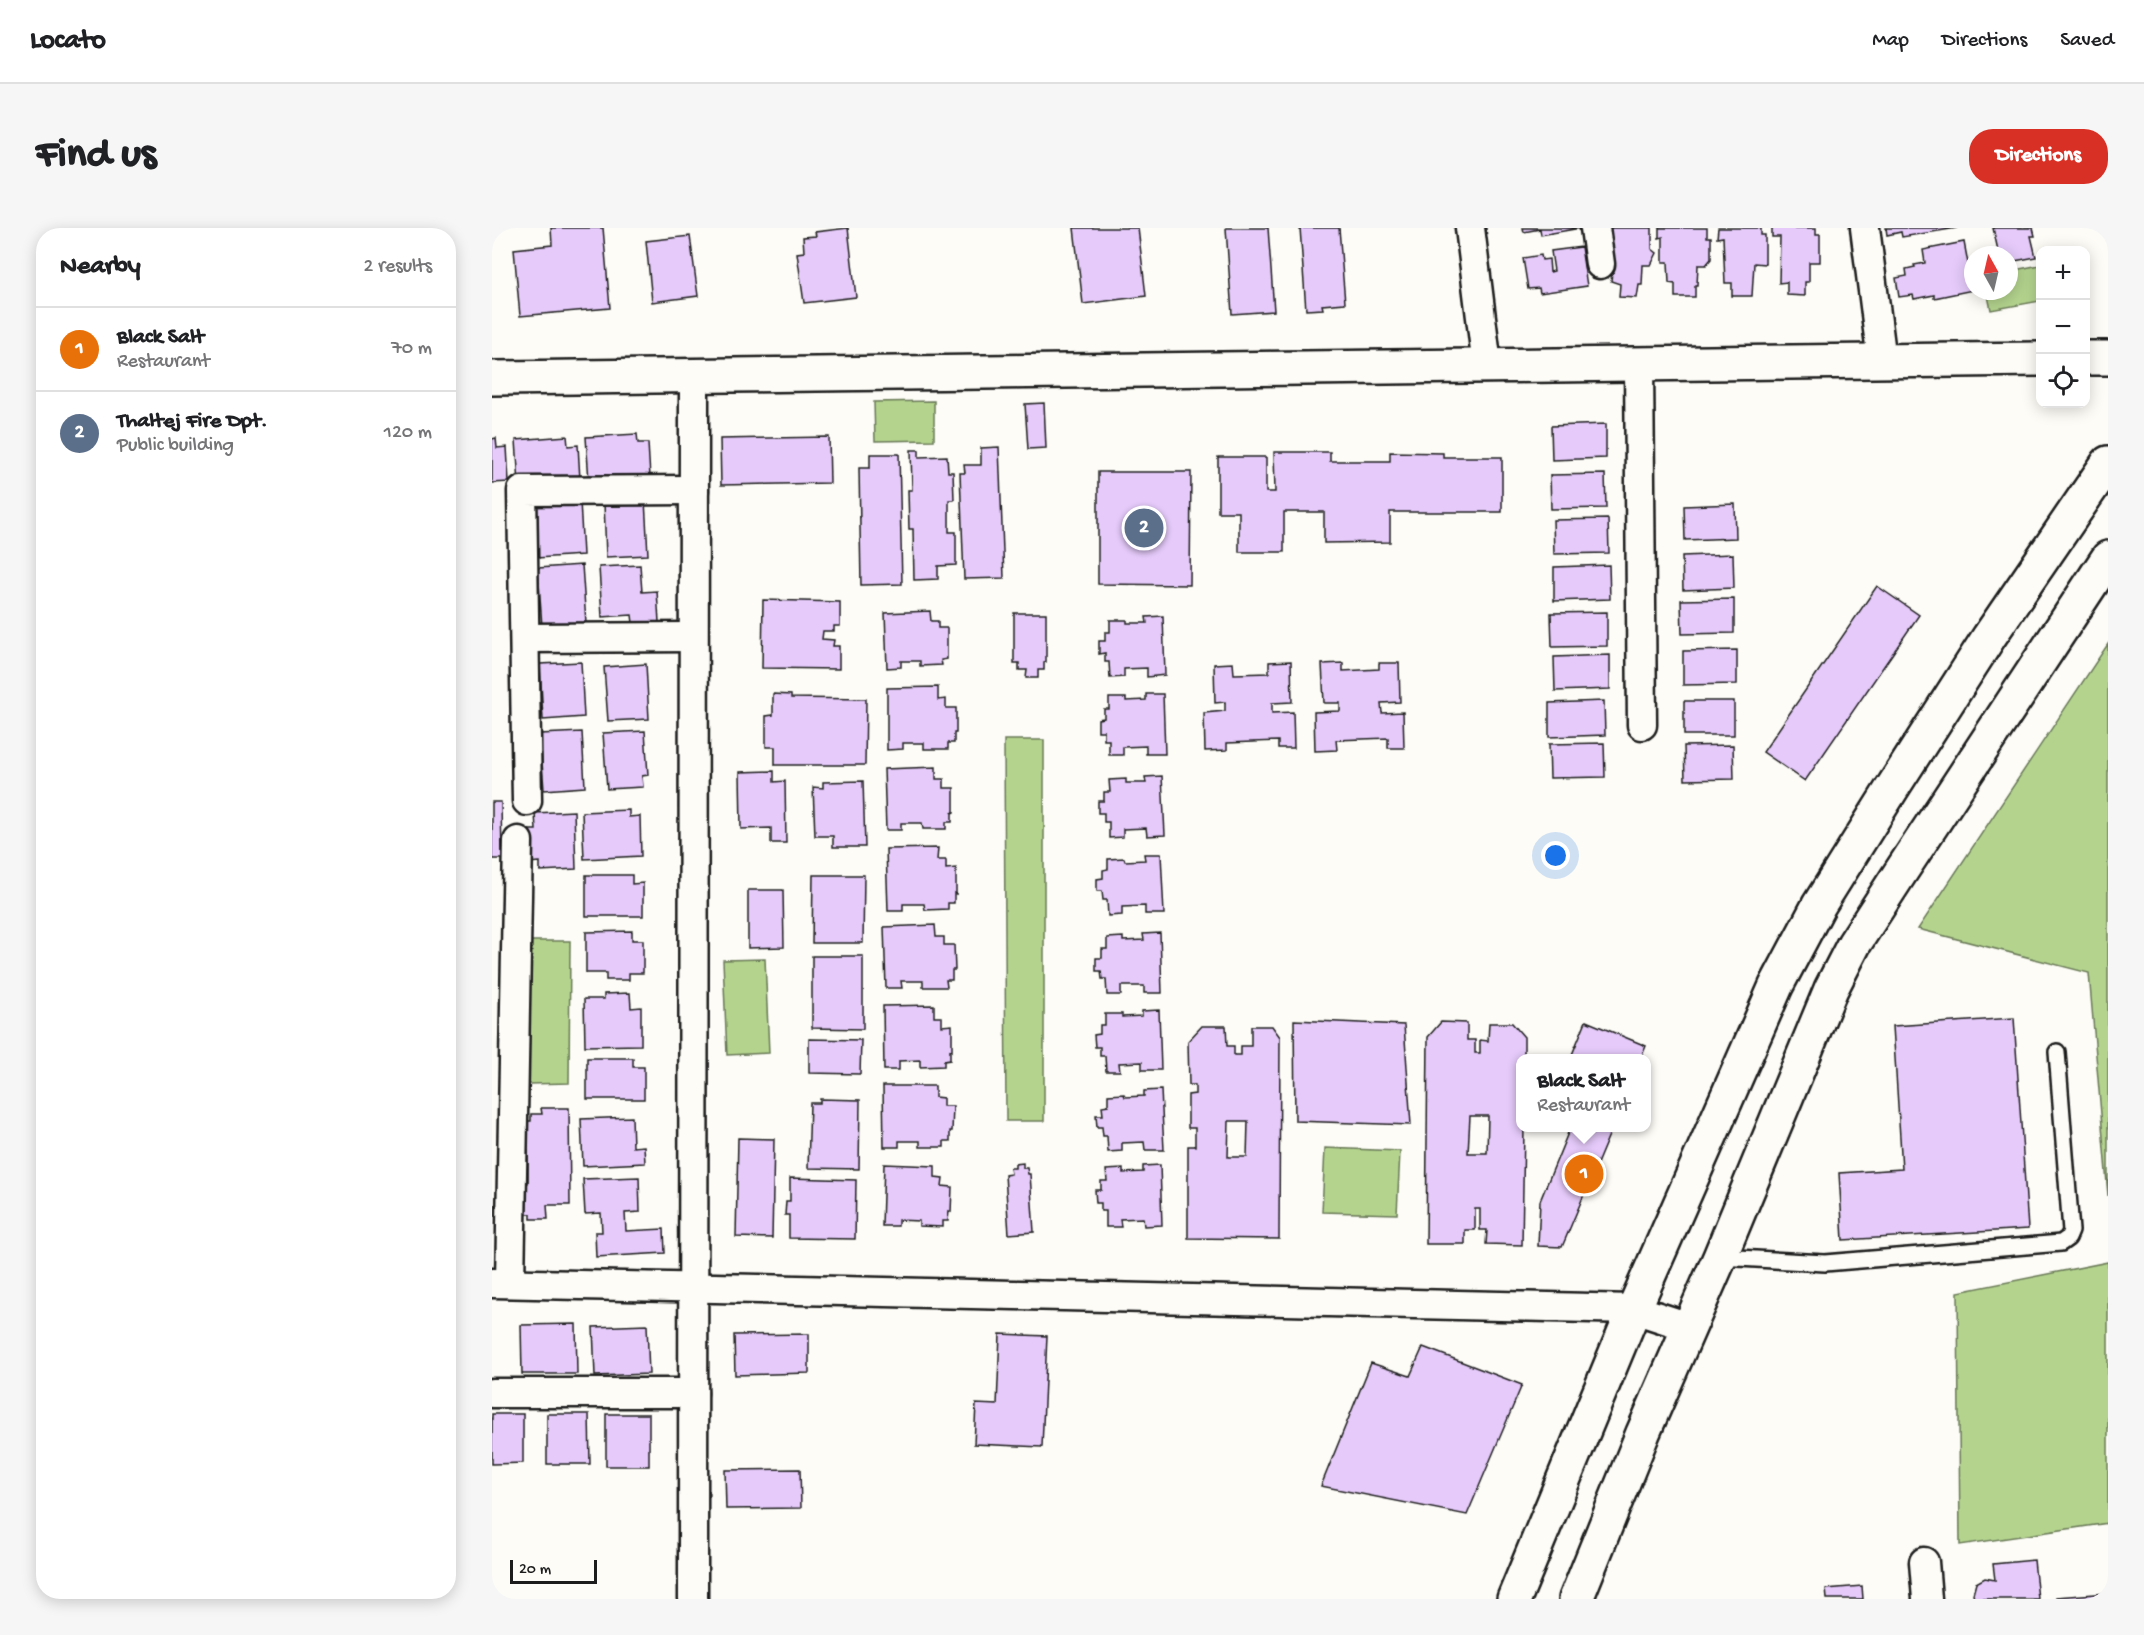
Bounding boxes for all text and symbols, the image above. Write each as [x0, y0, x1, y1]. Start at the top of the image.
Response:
text: Locato [30, 25, 106, 58]
text: Map [1872, 29, 1909, 54]
text: Directions [1942, 29, 2027, 54]
text: Saved [2060, 29, 2114, 54]
button: Directions [1969, 129, 2108, 184]
text: Find us [36, 132, 156, 181]
north arrow [1964, 246, 2018, 300]
map controls [2036, 246, 2090, 408]
button: + [2036, 246, 2090, 300]
text: Nearby [60, 252, 141, 283]
text: 2 results [363, 256, 432, 279]
button: − [2036, 300, 2090, 354]
text: Black Salt [117, 325, 204, 351]
text: 1 [75, 338, 84, 361]
text: 70 m [391, 338, 432, 361]
text: Restaurant [117, 351, 210, 374]
button: locate [2036, 354, 2090, 408]
text: Thaltej Fire Dpt. [117, 409, 268, 435]
text: 2 [75, 422, 84, 445]
text: 120 m [384, 422, 432, 445]
text: Public building [117, 435, 234, 458]
pin: 2 [1124, 506, 1164, 550]
your location [1541, 841, 1570, 870]
popup [1516, 1054, 1651, 1132]
text: Black Salt [1537, 1069, 1624, 1095]
text: Restaurant [1537, 1095, 1630, 1118]
pin: 1 [1564, 1152, 1604, 1196]
scale bar [510, 1557, 597, 1584]
text: 20 m [519, 1561, 551, 1580]

